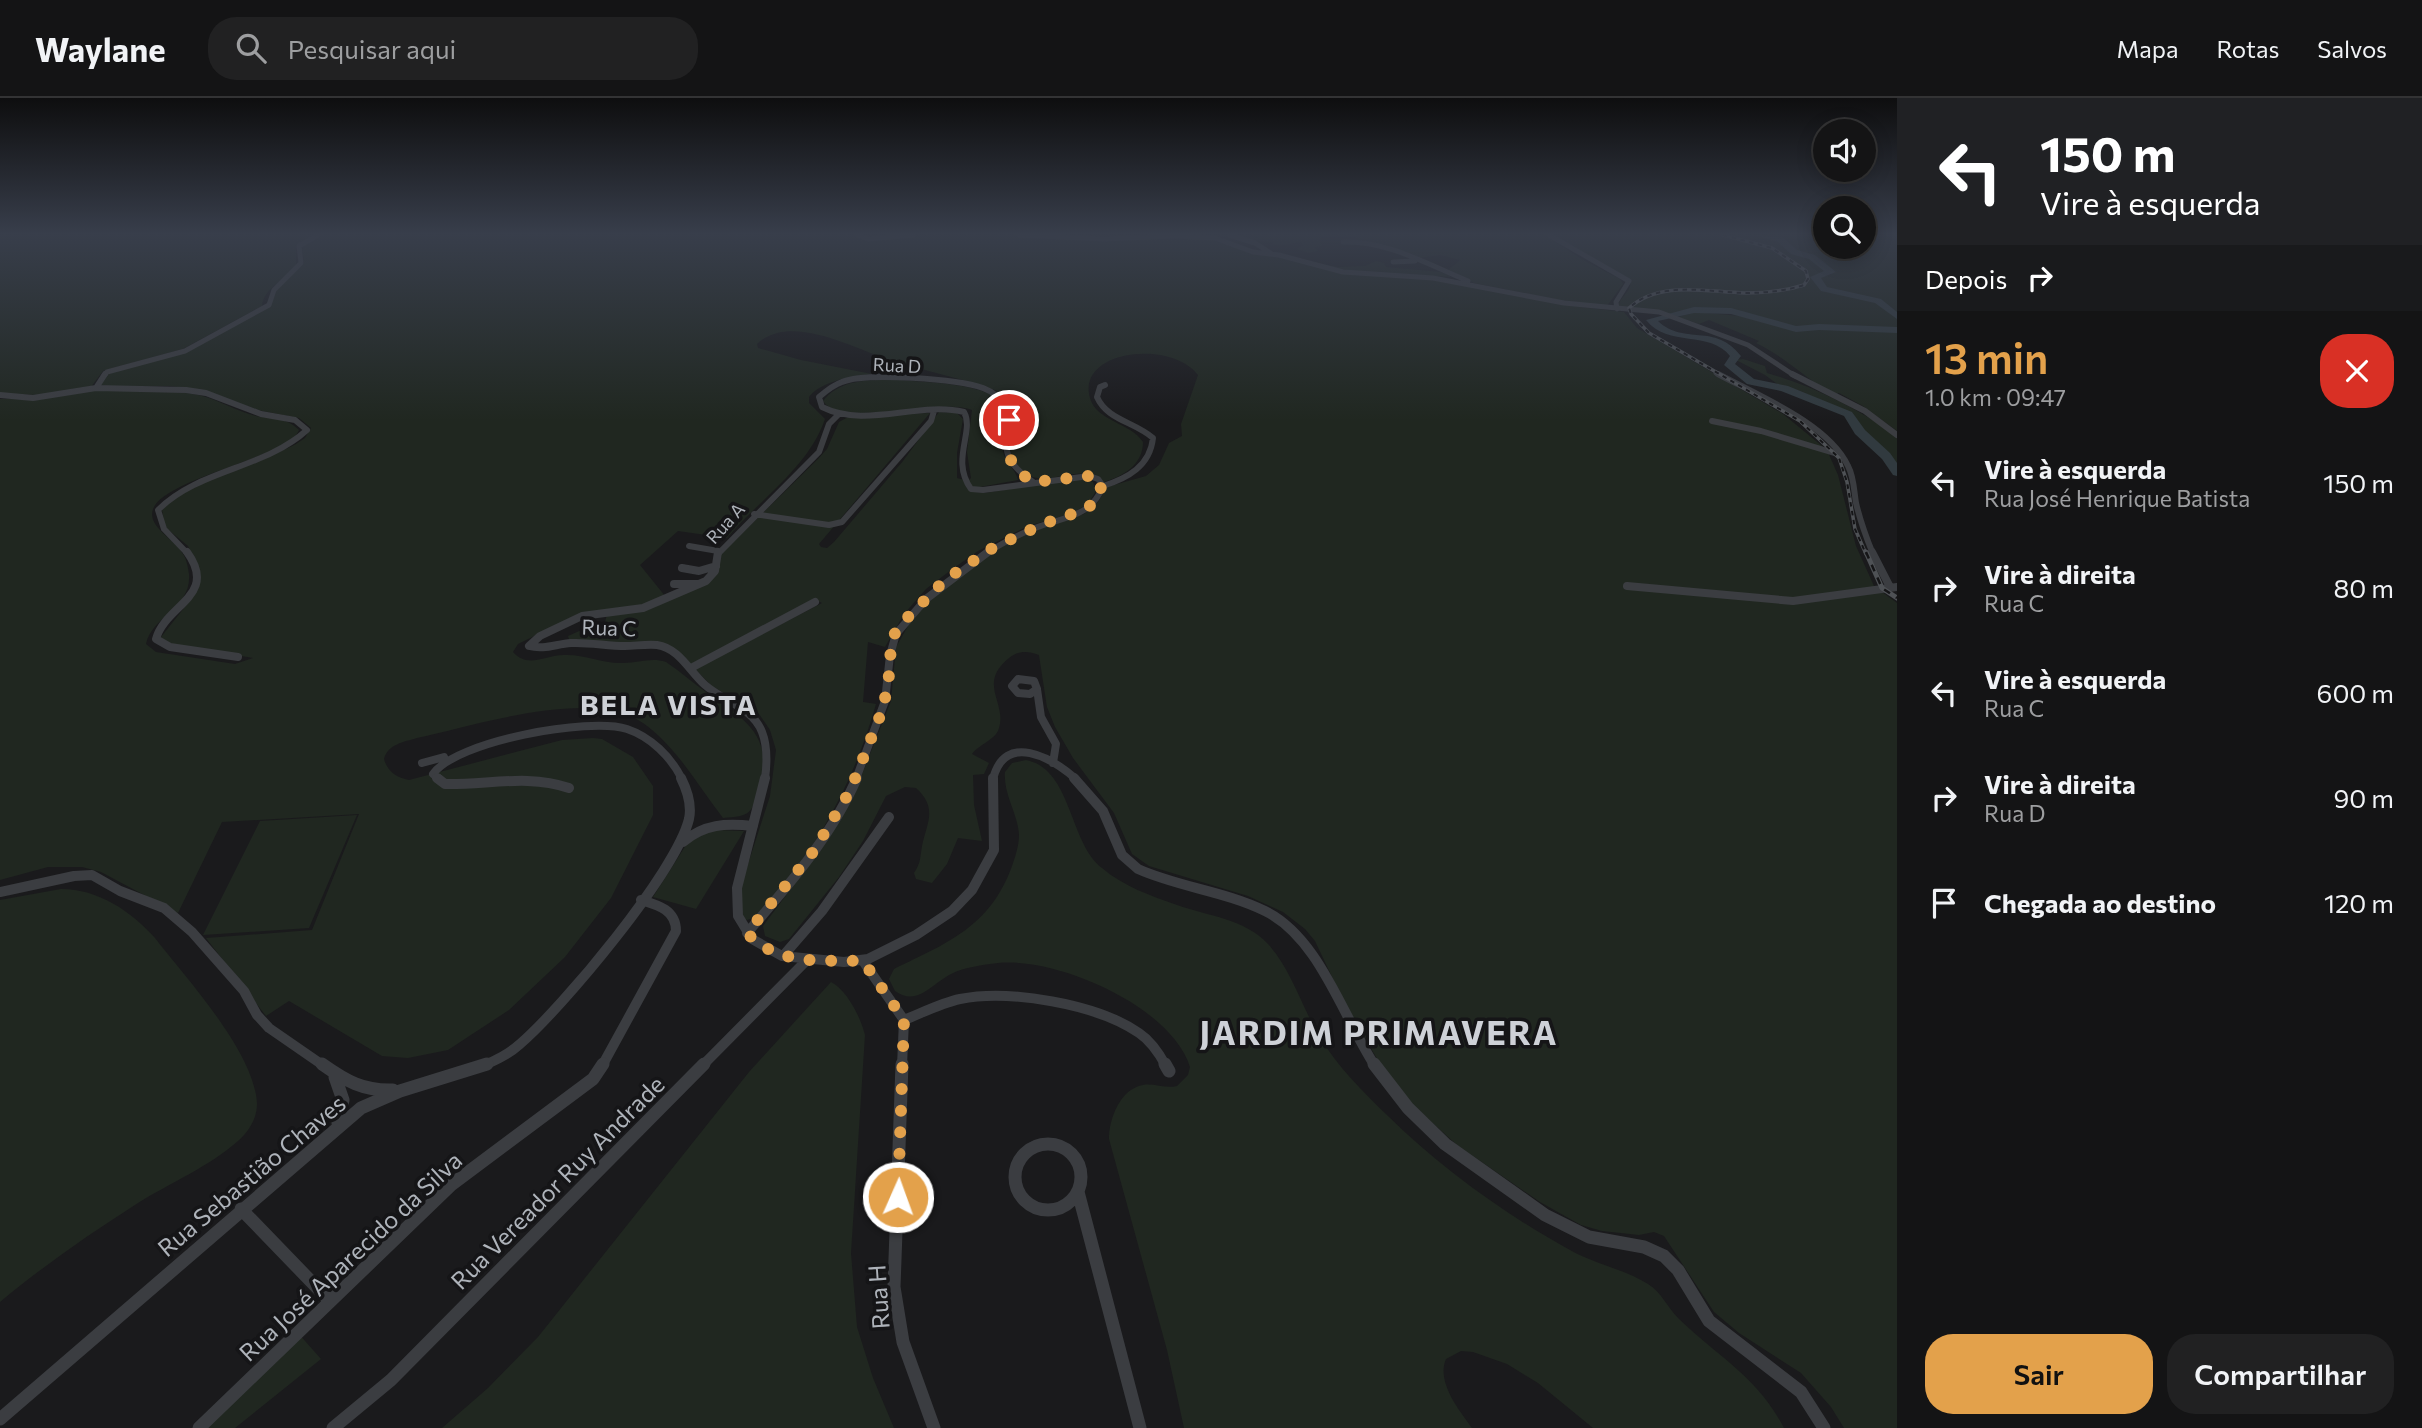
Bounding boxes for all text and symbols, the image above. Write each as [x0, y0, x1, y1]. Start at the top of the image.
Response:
search box [208, 17, 698, 80]
text: Waylane [35, 28, 166, 69]
icon: search [232, 29, 270, 67]
text: Pesquisar aqui [288, 33, 456, 64]
text: Mapa [2117, 34, 2179, 63]
text: Rotas [2217, 34, 2279, 63]
text: Salvos [2317, 34, 2387, 63]
map controls [1813, 119, 1876, 259]
button: sound [1813, 119, 1876, 182]
text: 150 m [2040, 122, 2175, 182]
icon: left [1925, 126, 2016, 217]
text: Vire à esquerda [2040, 182, 2261, 222]
button: search [1813, 196, 1876, 259]
icon: right [2021, 259, 2059, 297]
text: Depois [1925, 263, 2007, 294]
text: 13 min [1925, 331, 2048, 383]
button: close [2320, 334, 2394, 408]
street label: Rua D [872, 353, 922, 377]
text: 1.0 km · 09:47 [1925, 383, 2066, 411]
pin [979, 390, 1039, 450]
icon: arrive [990, 401, 1028, 439]
text: Vire à esquerda [1984, 453, 2166, 484]
icon: left [1925, 464, 1963, 502]
text: 150 m [2323, 467, 2394, 498]
text: Rua José Henrique Batista [1984, 484, 2250, 512]
street label: Rua A [701, 498, 749, 548]
text: Vire à direita [1984, 558, 2136, 589]
icon: right [1925, 569, 1963, 607]
text: 80 m [2334, 572, 2394, 603]
text: Rua C [1984, 589, 2044, 617]
street label: Rua C [581, 614, 637, 640]
text: Vire à esquerda [1984, 663, 2166, 694]
icon: left [1925, 674, 1963, 712]
text: 600 m [2317, 677, 2394, 708]
district label: BELA VISTA [580, 687, 758, 721]
text: Rua C [1984, 694, 2044, 722]
text: Vire à direita [1984, 768, 2136, 799]
icon: right [1925, 779, 1963, 817]
text: 90 m [2334, 782, 2394, 813]
text: Rua D [1984, 799, 2046, 827]
icon: arrive [1925, 884, 1963, 922]
text: Chegada ao destino [1984, 887, 2216, 918]
text: 120 m [2324, 887, 2394, 918]
district label: JARDIM PRIMAVERA [1199, 1011, 1559, 1052]
street label: Rua Vereador Ruy Andrade [444, 1069, 670, 1295]
street label: Rua Sebastião Chaves [151, 1088, 351, 1262]
street label: Rua José Aparecido da Silva [233, 1145, 467, 1367]
position arrow [861, 1160, 935, 1234]
street label: Rua H [861, 1264, 895, 1330]
button: Sair [1925, 1334, 2153, 1414]
button: Compartilhar [2167, 1334, 2394, 1414]

